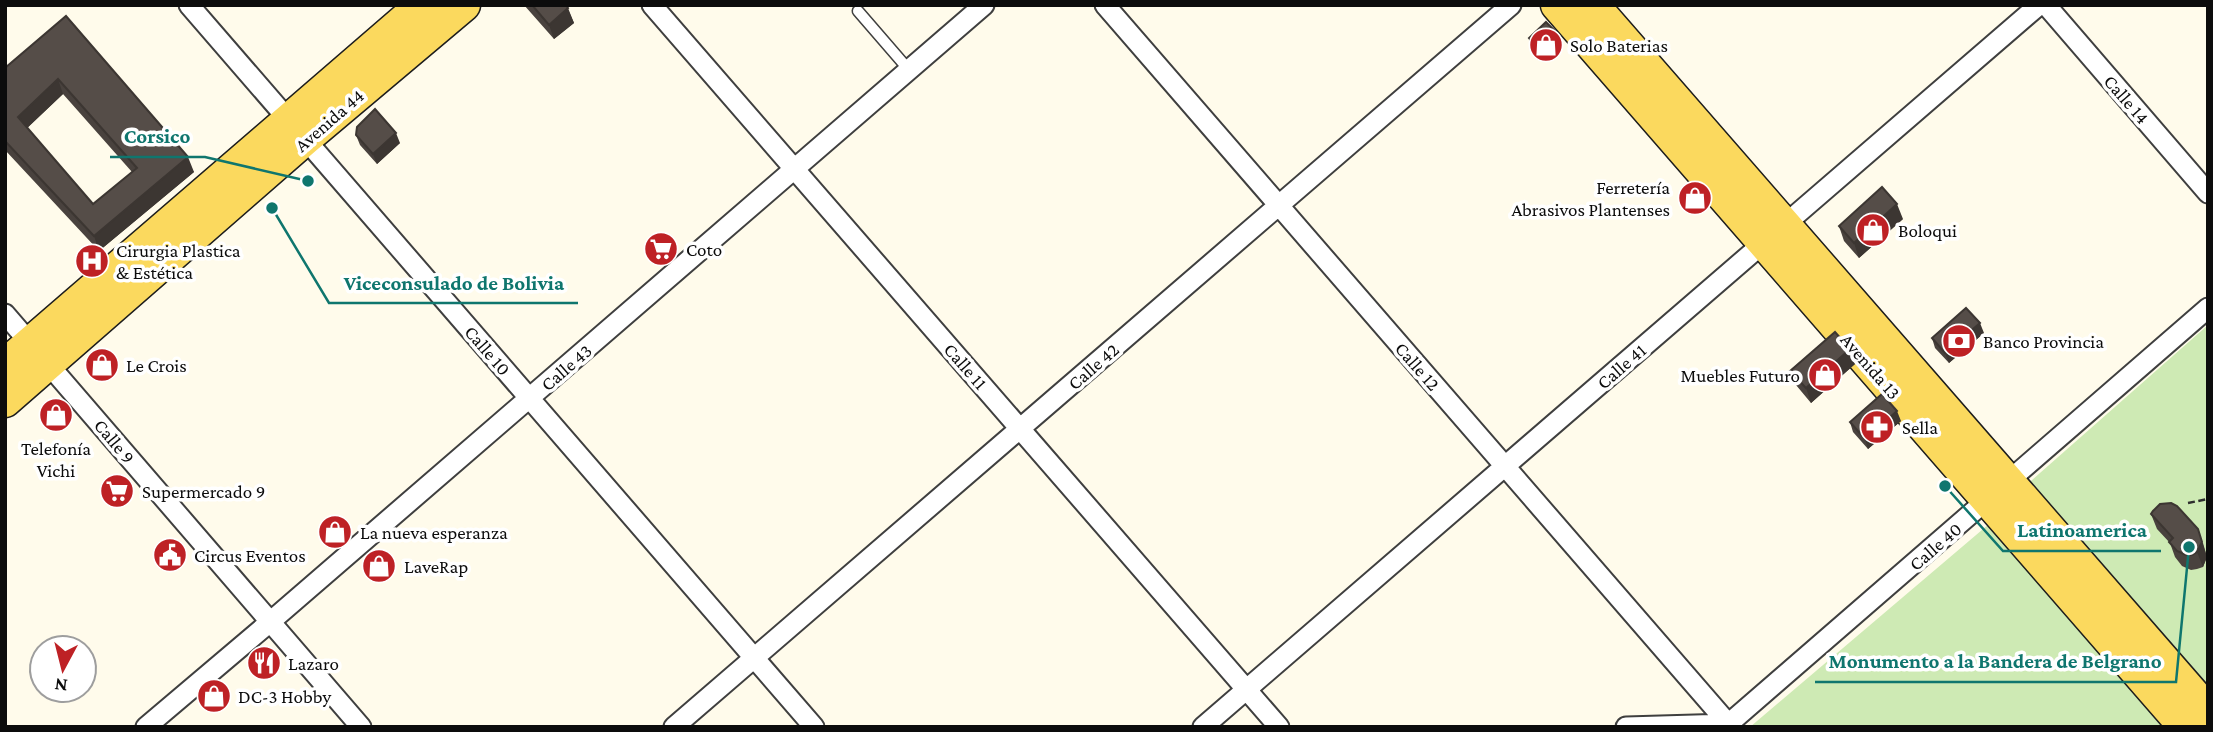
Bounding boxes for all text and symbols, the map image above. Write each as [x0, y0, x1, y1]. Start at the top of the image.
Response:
shop icon: Solo Baterias [1527, 26, 1565, 64]
place label: Solo Baterias [1570, 35, 1668, 56]
street label: Calle 14 [2100, 71, 2154, 128]
street label: Avenida 44 [291, 85, 368, 156]
callout: Corsico [110, 115, 205, 157]
text: Corsico [124, 124, 190, 148]
place label: Ferretería Abrasivos Plantenses [1511, 177, 1670, 220]
shop icon: Ferretería Abrasivos Plantenses [1676, 179, 1714, 217]
shop icon: Boloqui [1854, 211, 1892, 249]
place label: Boloqui [1898, 220, 1957, 241]
supermarket icon: Coto [642, 230, 680, 268]
place label: Coto [686, 239, 722, 260]
place label: Cirurgia Plastica & Estética [116, 240, 241, 283]
hospital icon: Cirurgia Plastica & Estética [73, 242, 111, 280]
callout: Viceconsulado de Bolivia [329, 261, 578, 303]
text: Viceconsulado de Bolivia [343, 271, 565, 295]
street label: Calle 10 [460, 321, 515, 379]
bank icon: Banco Provincia [1940, 322, 1978, 360]
street label: Avenida 13 [1836, 329, 1905, 403]
place label: Banco Provincia [1983, 331, 2104, 352]
street label: Calle 12 [1391, 338, 1444, 395]
street label: Calle 11 [940, 339, 991, 394]
street label: Calle 42 [1064, 339, 1123, 394]
street label: Calle 41 [1593, 339, 1650, 393]
street label: Calle 43 [537, 340, 596, 395]
shop icon: Le Crois [83, 346, 121, 384]
place label: Le Crois [126, 355, 187, 376]
shop icon: Muebles Futuro [1806, 356, 1844, 394]
place label: Muebles Futuro [1680, 365, 1800, 386]
shop icon: Telefonía Vichi [37, 396, 75, 434]
pharmacy icon: Sella [1858, 408, 1896, 446]
street label: Calle 9 [90, 415, 139, 468]
place label: Sella [1902, 417, 1938, 438]
place label: Telefonía Vichi [21, 438, 91, 481]
supermarket icon: Supermercado 9 [98, 472, 136, 510]
place label: Supermercado 9 [142, 481, 265, 502]
callout: Latinoamerica [2003, 509, 2161, 551]
shop icon: La nueva esperanza [316, 513, 354, 551]
street label: Calle 40 [1905, 518, 1966, 575]
text: Latinoamerica [2017, 518, 2148, 542]
place label: La nueva esperanza [360, 522, 508, 543]
public building icon: Circus Eventos [151, 536, 189, 574]
place label: Circus Eventos [194, 545, 306, 566]
shop icon: LaveRap [360, 547, 398, 585]
place label: LaveRap [404, 556, 468, 577]
north arrow [28, 634, 98, 704]
callout: Monumento a la Bandera de Belgrano [1815, 640, 2176, 682]
restaurant icon: Lazaro [245, 644, 283, 682]
text: Monumento a la Bandera de Belgrano [1828, 649, 2162, 673]
place label: Lazaro [288, 653, 339, 674]
text: N [53, 674, 69, 697]
shop icon: DC-3 Hobby [195, 677, 233, 715]
place label: DC-3 Hobby [238, 686, 331, 707]

